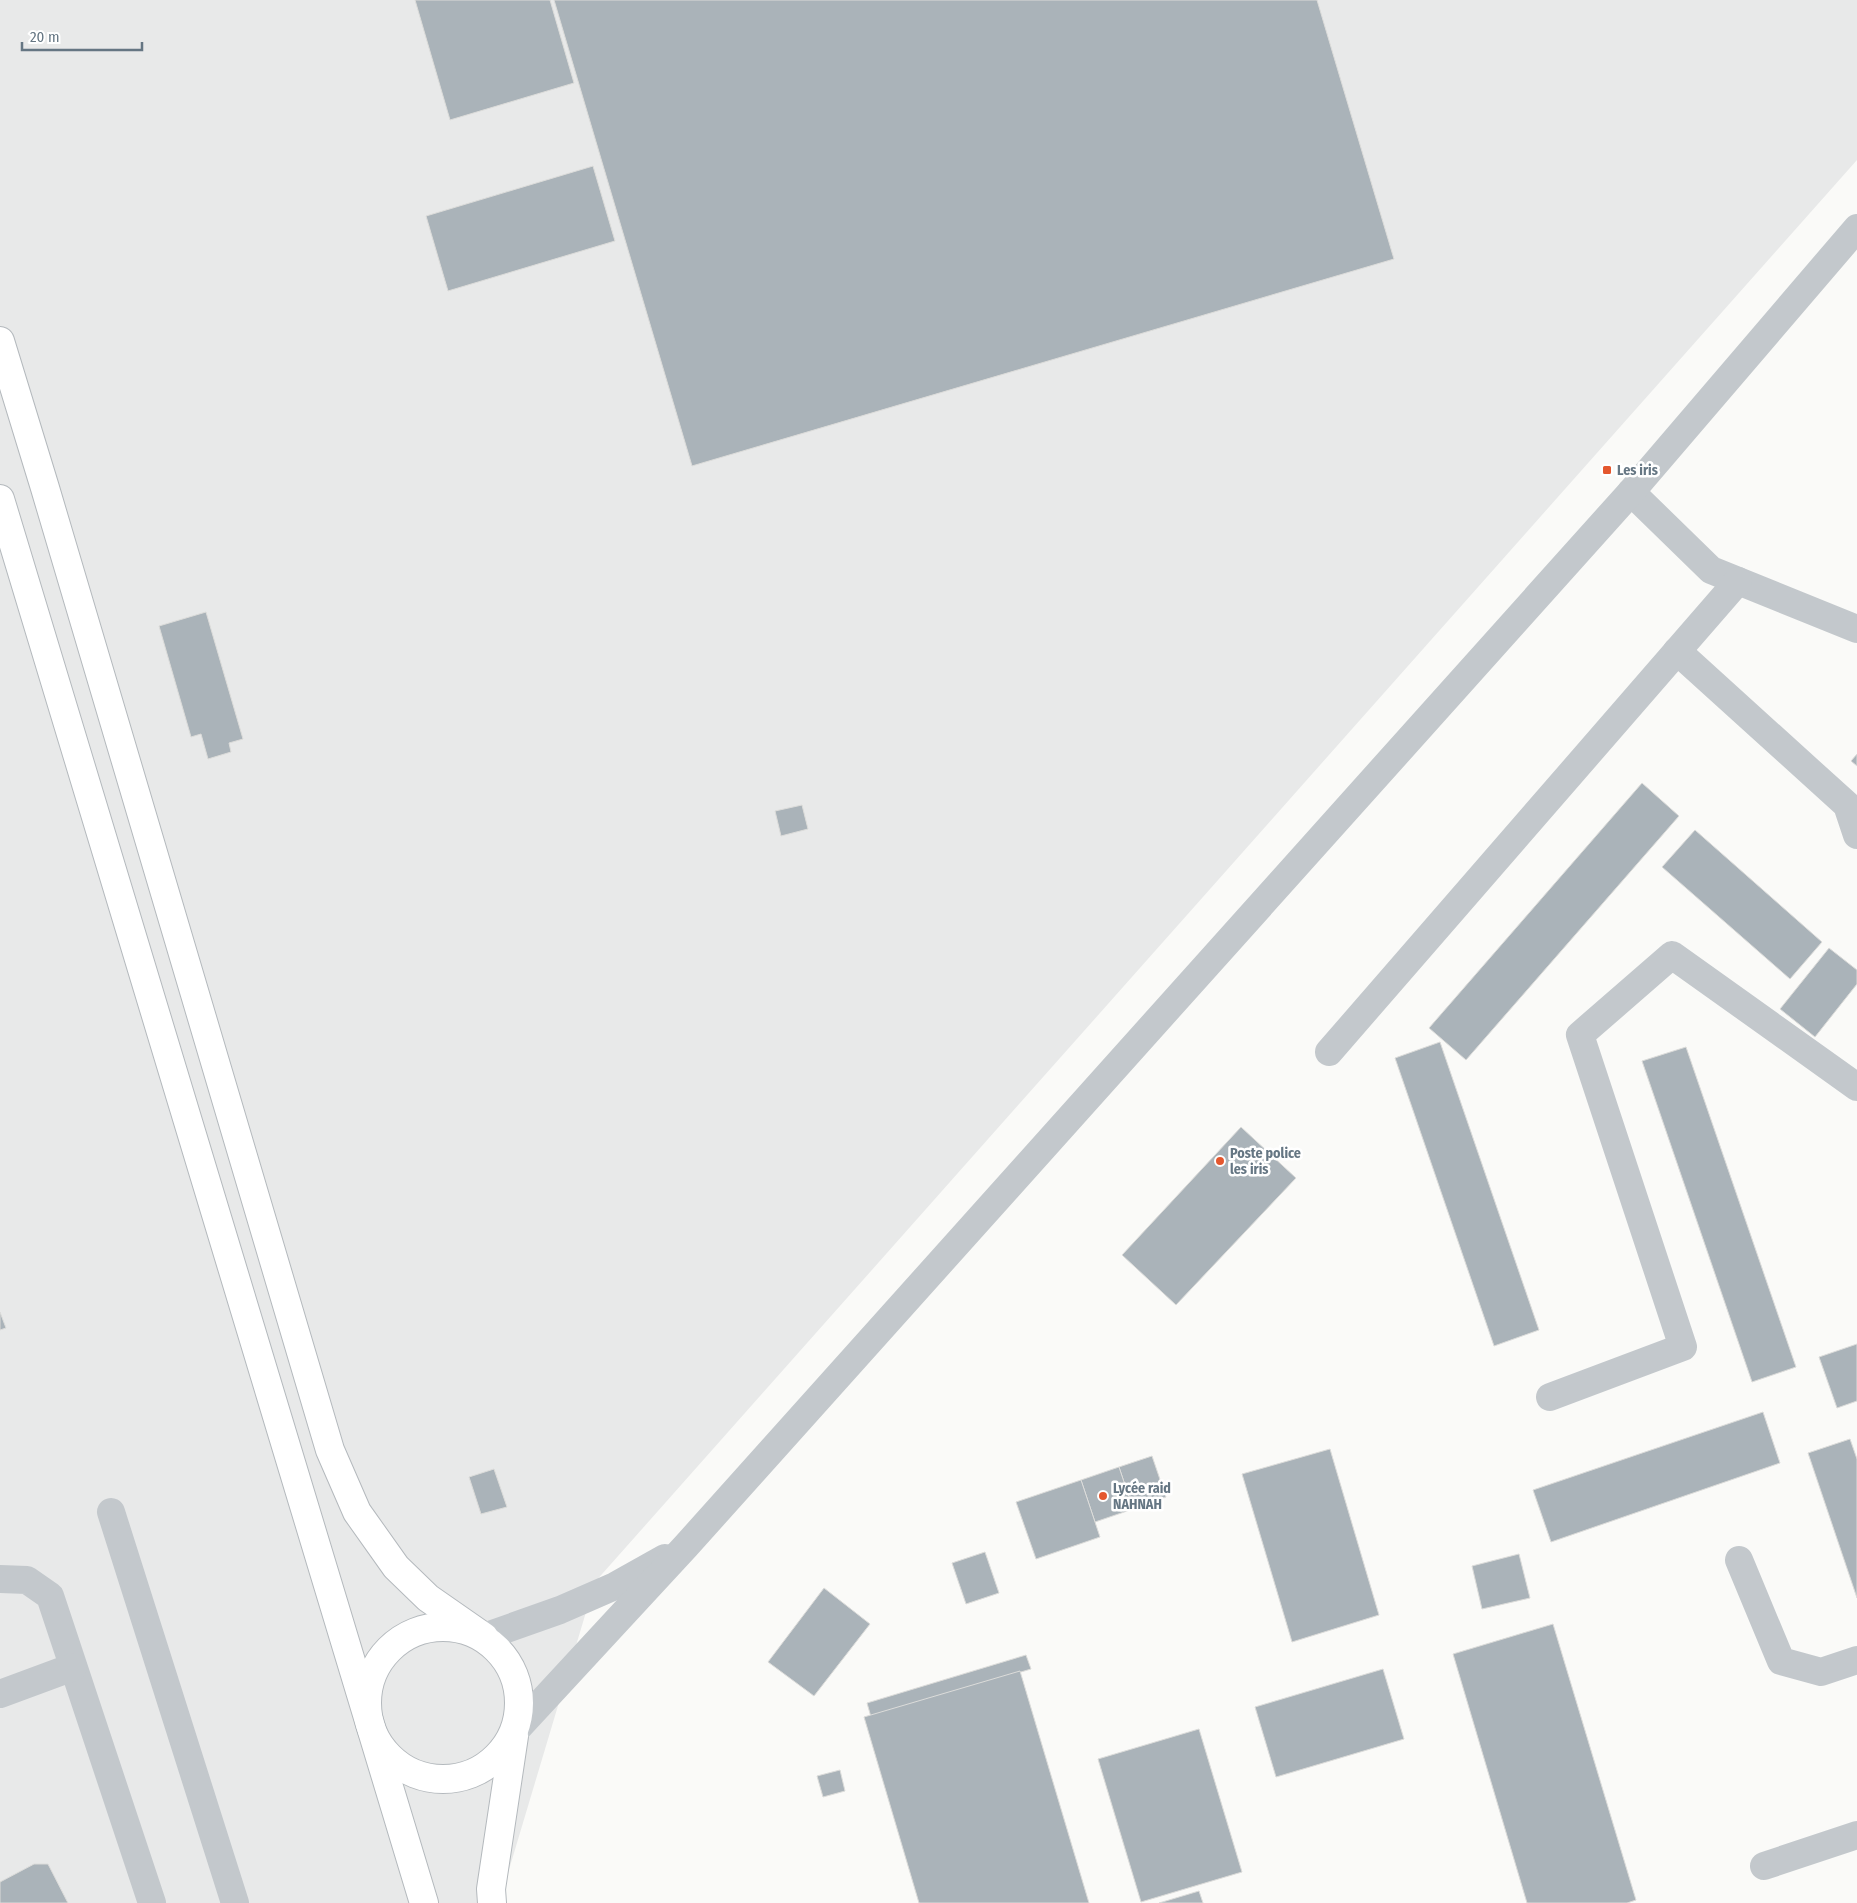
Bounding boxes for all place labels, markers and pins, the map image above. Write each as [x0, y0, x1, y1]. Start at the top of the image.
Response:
place label: Les iris [1617, 462, 1658, 479]
marker: Les iris [1601, 464, 1613, 476]
place label: Poste police les iris [1230, 1145, 1301, 1178]
marker: Poste police les iris [1214, 1155, 1226, 1167]
place label: Lycée raid NAHNAH [1113, 1480, 1171, 1513]
marker: Lycée raid NAHNAH [1097, 1490, 1109, 1502]

